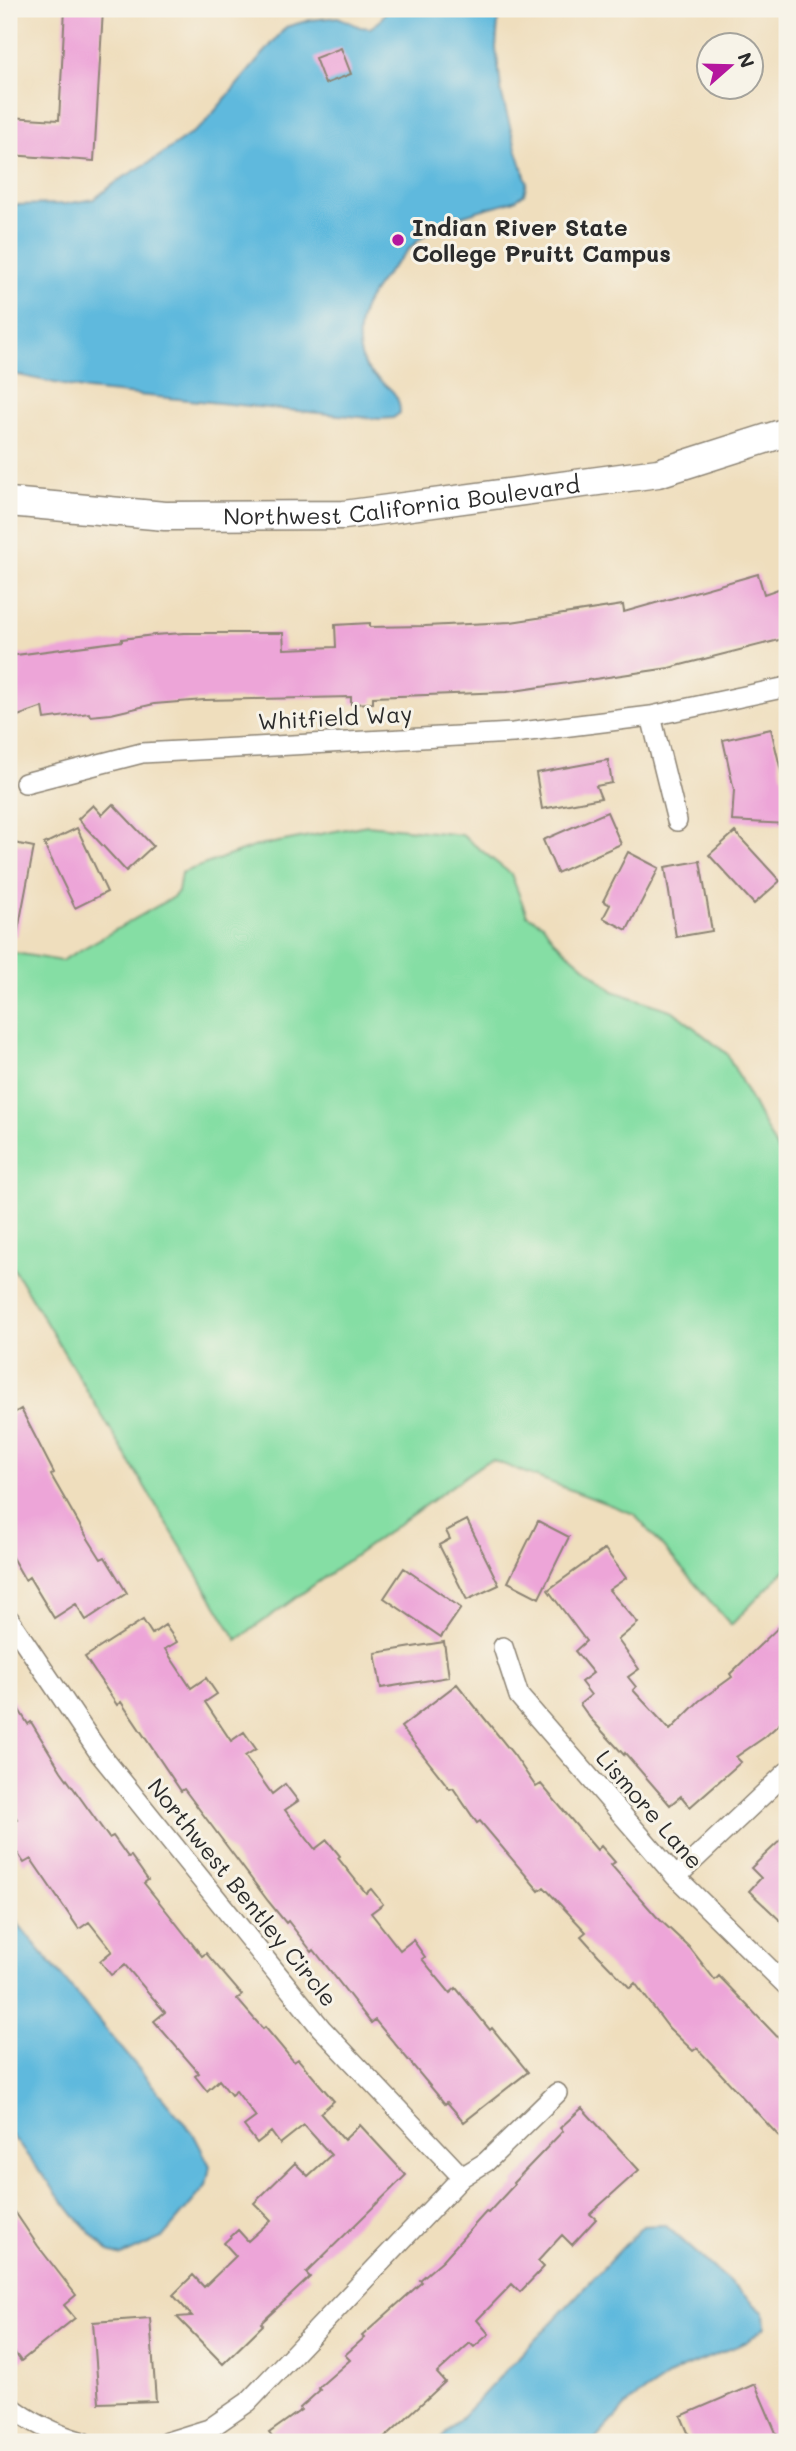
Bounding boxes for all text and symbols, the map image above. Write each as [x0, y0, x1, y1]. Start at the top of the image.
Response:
north arrow [694, 32, 764, 102]
text: N [732, 49, 761, 71]
place label: Indian River State College Pruitt Campus [412, 212, 671, 268]
marker: Indian River State College Pruitt Campus [390, 232, 406, 248]
street label: Northwest California Boulevard [223, 469, 582, 531]
street label: Whitfield Way [257, 698, 413, 736]
street label: Lismore Lane [590, 1743, 710, 1875]
street label: Northwest Bentley Circle [142, 1772, 344, 2012]

